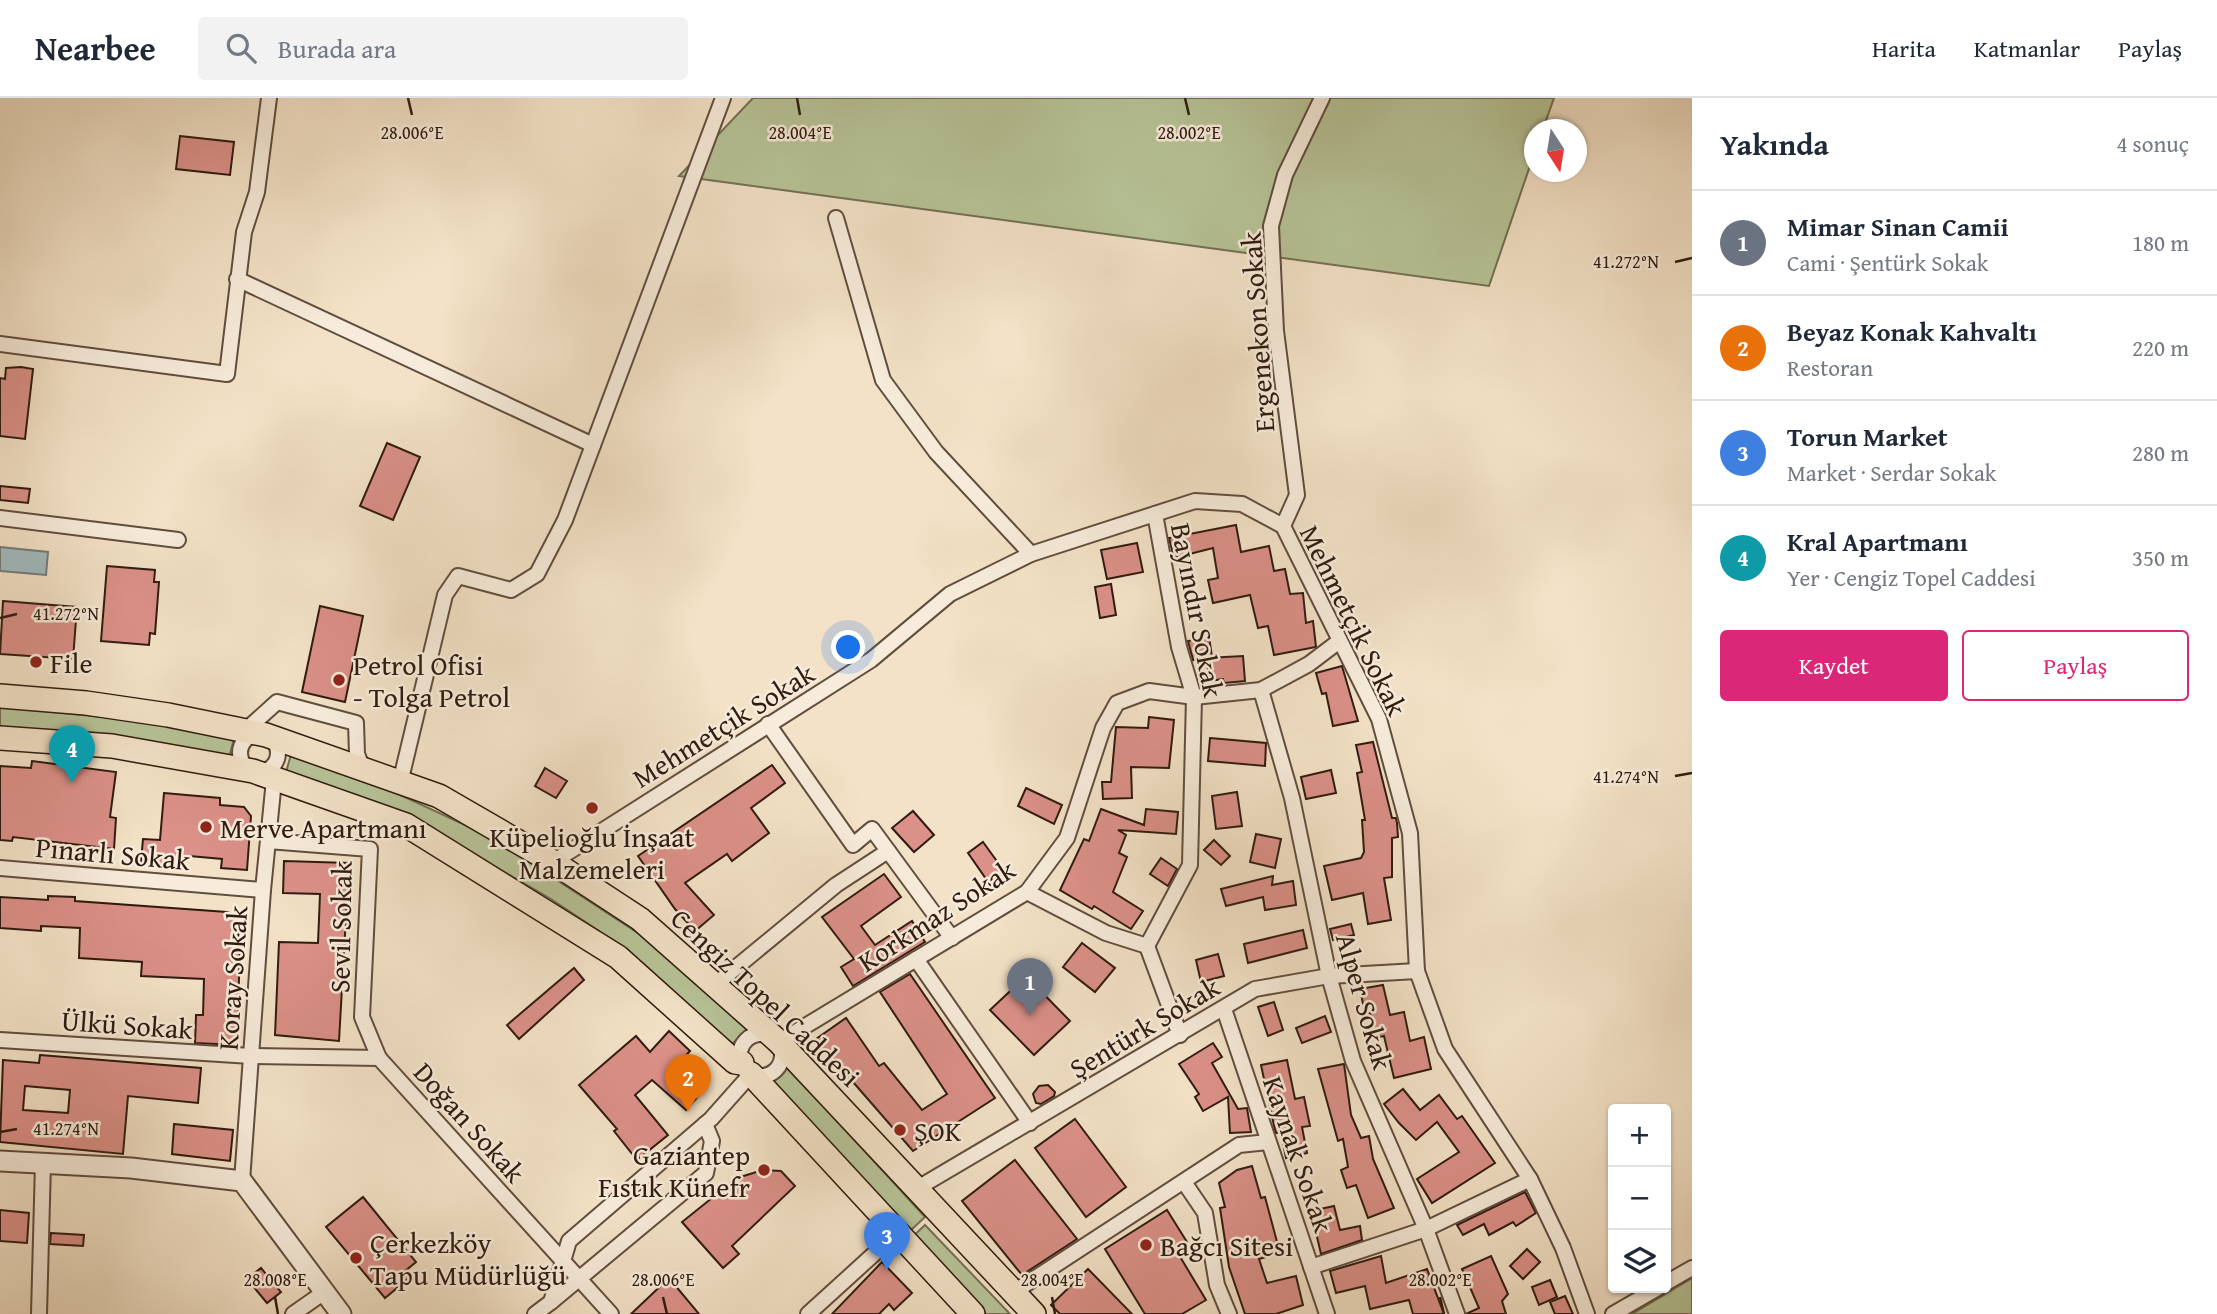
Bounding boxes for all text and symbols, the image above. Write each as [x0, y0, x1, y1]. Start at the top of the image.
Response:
search box [198, 17, 688, 80]
text: Nearbee [35, 24, 156, 72]
icon: search [222, 29, 260, 67]
text: Burada ara [278, 29, 396, 68]
text: Harita [1872, 31, 1936, 66]
text: Katmanlar [1974, 31, 2080, 66]
text: Paylaş [2118, 31, 2182, 66]
text: 28.006°E [380, 119, 444, 146]
text: 28.004°E [768, 119, 832, 146]
text: 28.002°E [1157, 119, 1221, 146]
north arrow [1524, 119, 1587, 182]
text: Yakında [1720, 122, 1829, 166]
text: 4 sonuç [2116, 127, 2189, 160]
text: Mimar Sinan Camii [1787, 207, 2009, 246]
text: 1 [1737, 226, 1749, 259]
text: 180 m [2132, 226, 2189, 259]
street label: Ergenekon Sokak [1229, 229, 1284, 434]
text: Cami · Şentürk Sokak [1787, 246, 1989, 279]
text: 41.272°N [1593, 248, 1659, 275]
text: Beyaz Konak Kahvaltı [1787, 312, 2037, 351]
text: 2 [1737, 331, 1749, 364]
text: 220 m [2132, 331, 2189, 364]
text: Restoran [1787, 351, 1873, 384]
text: Torun Market [1787, 417, 1948, 456]
text: 3 [1737, 436, 1749, 469]
text: 280 m [2132, 436, 2189, 469]
text: Market · Serdar Sokak [1787, 456, 1996, 489]
street label: Mehmetçik Sokak [1290, 518, 1418, 723]
street label: Bayındır Sokak [1161, 519, 1235, 701]
text: Kral Apartmanı [1787, 522, 1968, 561]
text: 4 [1737, 541, 1749, 574]
text: 350 m [2132, 541, 2189, 574]
text: Yer · Cengiz Topel Caddesi [1787, 561, 2036, 594]
text: 41.272°N [33, 600, 99, 627]
your location [831, 630, 865, 664]
button: Kaydet [1720, 630, 1948, 701]
button: Paylaş [1962, 630, 2189, 701]
place label: File [50, 642, 93, 683]
place label: Petrol Ofisi - Tolga Petrol [353, 644, 510, 717]
street label: Mehmetçik Sokak [624, 652, 823, 798]
marker: File [28, 654, 44, 670]
marker: Petrol Ofisi - Tolga Petrol [331, 672, 347, 688]
pin: 4 [49, 725, 95, 783]
text: 41.274°N [1593, 763, 1659, 790]
marker: Küpelioğlu İnşaat Malzemeleri [584, 800, 600, 816]
place label: Merve Apartmanı [220, 807, 427, 848]
place label: Küpelioğlu İnşaat Malzemeleri [490, 816, 695, 889]
marker: Merve Apartmanı [198, 819, 214, 835]
street label: Pınarlı Sokak [34, 826, 193, 880]
street label: Korkmaz Sokak [849, 848, 1024, 981]
street label: Sevil Sokak [318, 860, 362, 993]
street label: Cengiz Topel Caddesi [662, 898, 870, 1096]
street label: Koray Sokak [206, 903, 258, 1052]
street label: Alper Sokak [1326, 928, 1404, 1075]
pin: 1 [1007, 958, 1053, 1016]
street label: Şentürk Sokak [1061, 965, 1228, 1088]
street label: Ülkü Sokak [60, 999, 195, 1049]
street label: Doğan Sokak [405, 1053, 536, 1192]
pin: 2 [665, 1054, 711, 1112]
street label: Kaynak Sokak [1253, 1070, 1345, 1238]
map controls [1608, 1104, 1671, 1293]
button: + [1608, 1104, 1671, 1167]
place label: ŞOK [914, 1110, 962, 1151]
text: 41.274°N [33, 1115, 99, 1142]
marker: ŞOK [892, 1122, 908, 1138]
place label: Gaziantep Fıstık Künefr [598, 1134, 750, 1207]
marker: Gaziantep Fıstık Künefr [756, 1162, 772, 1178]
button: − [1608, 1167, 1671, 1230]
pin: 3 [864, 1212, 910, 1270]
place label: Çerkezköy Tapu Müdürlüğü [370, 1222, 566, 1295]
place label: Bağcı Sitesi [1160, 1225, 1293, 1266]
button: layers [1608, 1230, 1671, 1293]
marker: Bağcı Sitesi [1138, 1237, 1154, 1253]
marker: Çerkezköy Tapu Müdürlüğü [348, 1250, 364, 1266]
text: 28.008°E [243, 1266, 307, 1293]
text: 28.006°E [631, 1266, 695, 1293]
text: 28.004°E [1020, 1266, 1084, 1293]
text: 28.002°E [1408, 1266, 1472, 1293]

